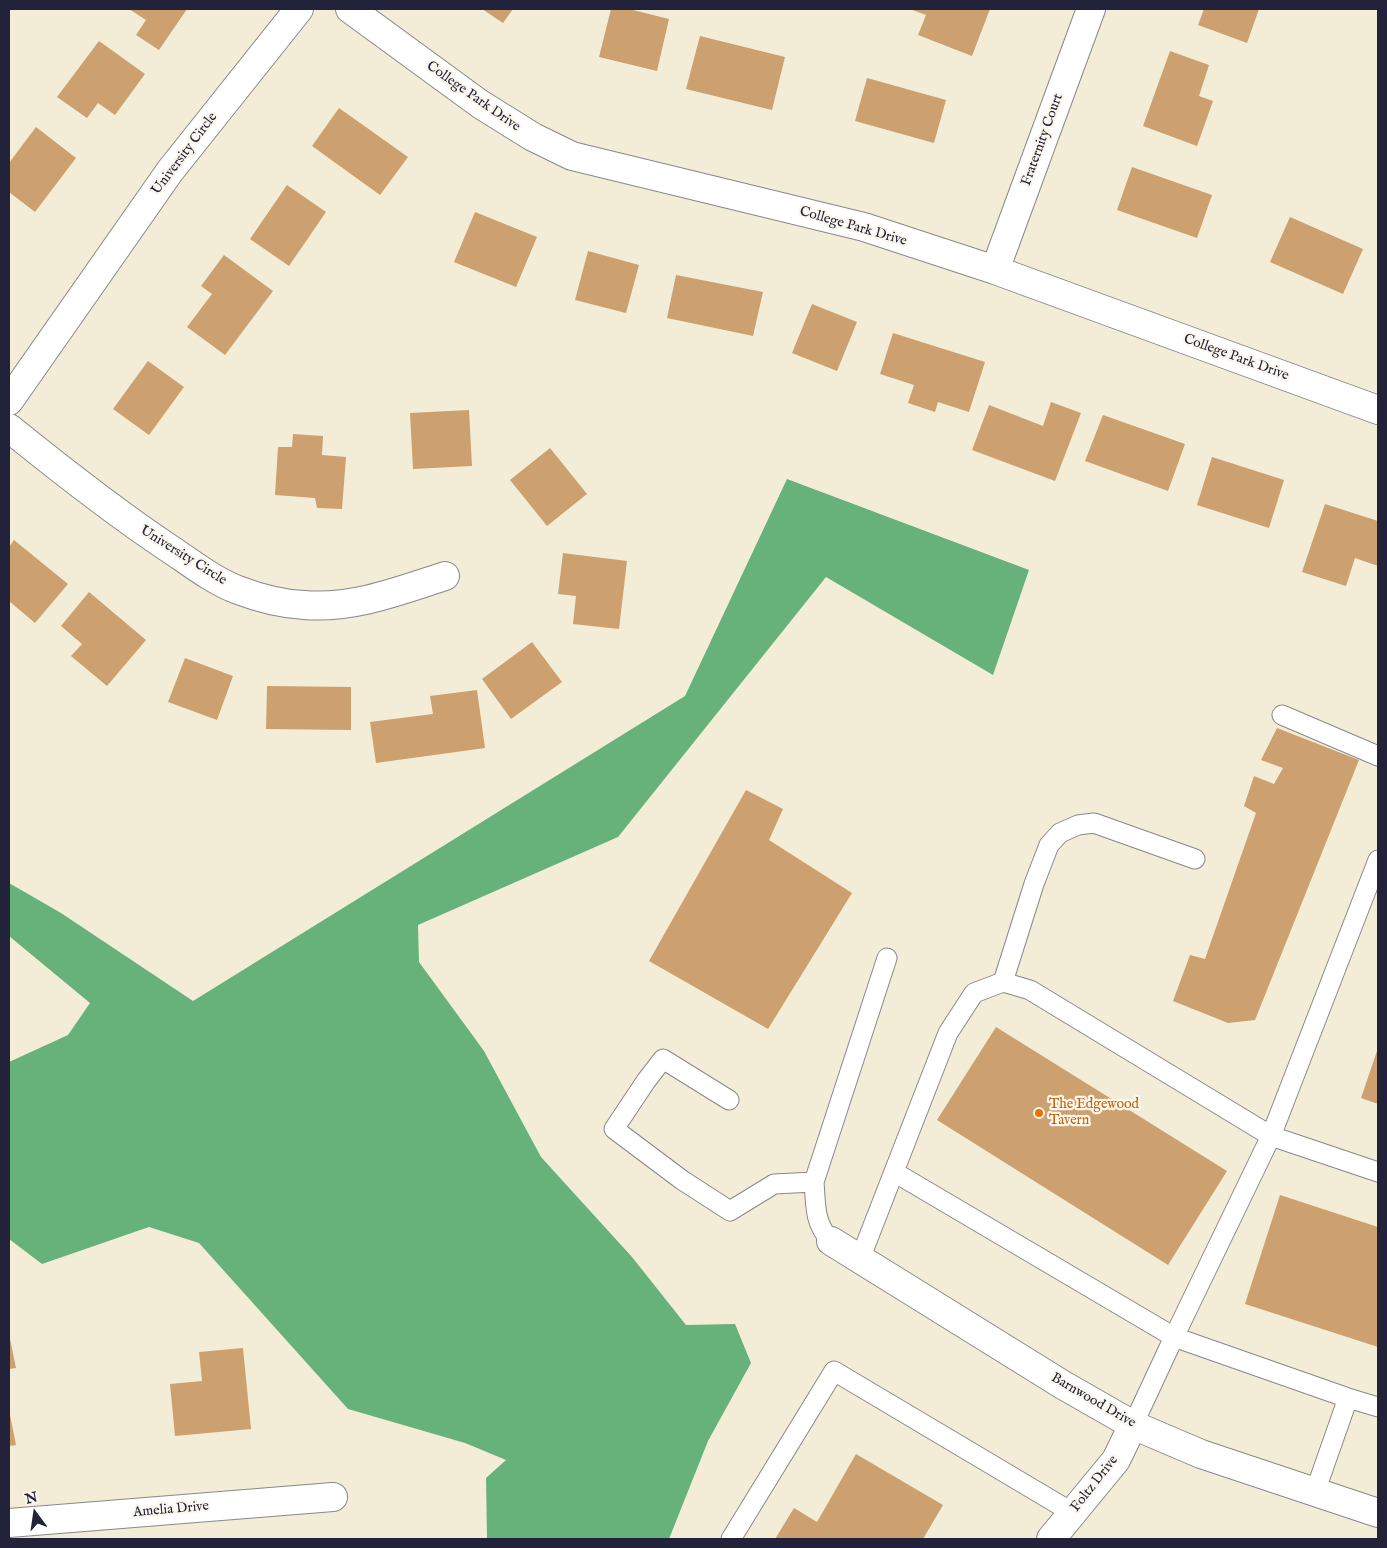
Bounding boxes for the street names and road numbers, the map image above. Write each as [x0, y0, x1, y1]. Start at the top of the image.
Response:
street label: College Park Drive [423, 58, 523, 136]
street label: Fraternity Court [1019, 92, 1067, 188]
street label: University Circle [149, 110, 221, 198]
street label: College Park Drive [797, 204, 909, 250]
street label: College Park Drive [1181, 331, 1291, 385]
street label: University Circle [137, 523, 229, 589]
street label: Barnwood Drive [1048, 1370, 1138, 1432]
street label: Foltz Drive [1068, 1452, 1122, 1516]
street label: Amelia Drive [132, 1498, 210, 1522]

